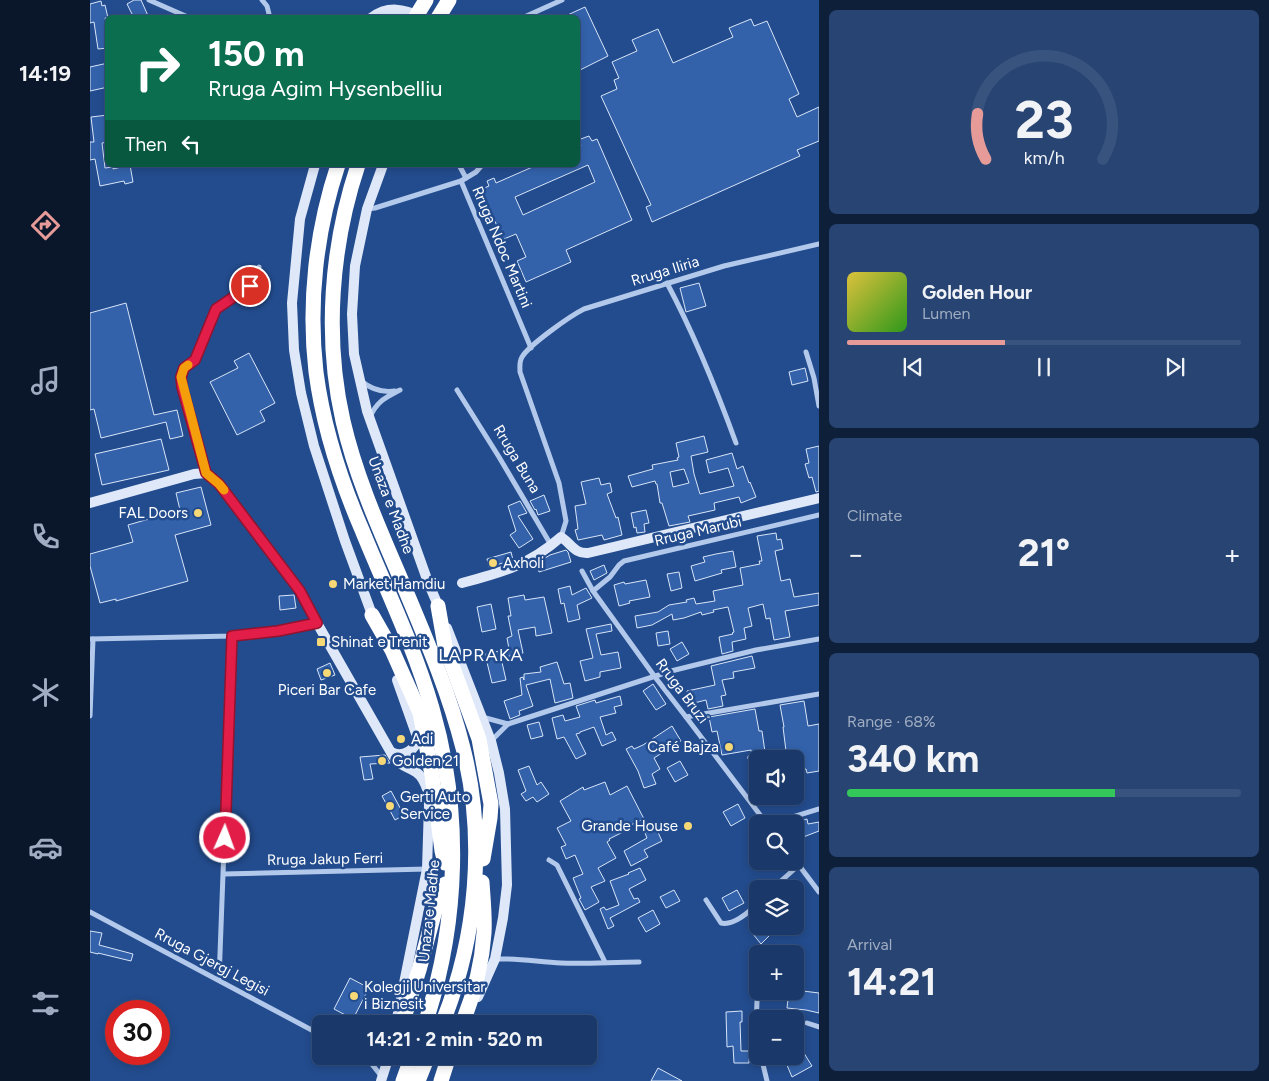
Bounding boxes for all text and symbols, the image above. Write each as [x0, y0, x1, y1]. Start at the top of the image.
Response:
text: 150 m [208, 33, 305, 75]
icon: right [125, 35, 190, 100]
text: 14:19 [19, 60, 71, 87]
text: Rruga Agim Hysenbelliu [208, 75, 443, 102]
text: 23 [1014, 89, 1074, 151]
icon: left [177, 130, 205, 158]
text: Then [125, 133, 167, 156]
text: km/h [1024, 147, 1064, 168]
street label: Rruga Ndoc Martini [468, 183, 536, 311]
icon: directions [28, 208, 63, 243]
street label: Rruga Iliria [629, 252, 701, 290]
pin [229, 265, 271, 307]
icon: arrive [236, 272, 264, 300]
text: Golden Hour [922, 281, 1032, 304]
text: Lumen [922, 304, 971, 323]
icon: previous [899, 353, 927, 381]
icon: pause [1030, 353, 1058, 381]
icon: next [1161, 353, 1189, 381]
icon: music [28, 363, 63, 398]
street label: Rruga Buna [490, 422, 544, 496]
street label: Unaza e Madhe [364, 454, 418, 556]
place label: FAL Doors [118, 504, 188, 522]
text: Climate [847, 506, 902, 525]
marker: FAL Doors [192, 507, 204, 519]
street label: Rruga Marubi [653, 512, 743, 550]
icon: phone [28, 519, 63, 554]
text: 21° [1018, 530, 1070, 576]
text: − [847, 537, 864, 571]
text: + [1224, 537, 1241, 571]
place label: Axholi [503, 554, 544, 572]
marker: Axholi [487, 557, 499, 569]
place label: Market Hamdiu [343, 575, 445, 593]
marker: Market Hamdiu [327, 578, 339, 590]
place label: Shinat e Trenit [331, 633, 428, 651]
marker: Shinat e Trenit [315, 636, 327, 648]
district label: LAPRAKA [438, 644, 524, 666]
street label: Rruga Bruzi [652, 655, 712, 727]
marker: Piceri Bar Cafe [321, 667, 333, 679]
icon: climate [28, 675, 63, 710]
place label: Piceri Bar Cafe [278, 681, 376, 699]
text: Range · 68% [847, 712, 936, 731]
place label: Adi [411, 730, 433, 748]
marker: Adi [395, 733, 407, 745]
text: 340 km [847, 736, 979, 782]
place label: Café Bajza [647, 738, 719, 756]
marker: Café Bajza [723, 741, 735, 753]
map controls [749, 750, 804, 1065]
button: sound [749, 750, 804, 805]
place label: Golden 21 [392, 752, 459, 770]
marker: Golden 21 [376, 755, 388, 767]
place label: Gerti Auto Service [400, 788, 471, 823]
marker: Gerti Auto Service [384, 800, 396, 812]
position arrow [198, 811, 250, 863]
button: search [749, 815, 804, 870]
place label: Grande House [581, 817, 678, 835]
marker: Grande House [682, 820, 694, 832]
icon: car [28, 830, 63, 865]
street label: Rruga Jakup Ferri [267, 849, 383, 869]
street label: Unaza e Madhe [415, 859, 443, 963]
button: layers [749, 880, 804, 935]
street label: Rruga Gjergj Legisi [152, 924, 272, 1000]
text: Arrival [847, 935, 892, 954]
button: + [749, 945, 804, 1000]
text: 14:21 [847, 959, 937, 1005]
place label: Kolegji Universitar i Biznesit [364, 978, 485, 1013]
icon: filters [28, 986, 63, 1021]
marker: Kolegji Universitar i Biznesit [348, 990, 360, 1002]
speed limit sign: 30 [105, 1000, 170, 1065]
button: − [749, 1010, 804, 1065]
text: 14:21 · 2 min · 520 m [366, 1028, 543, 1051]

